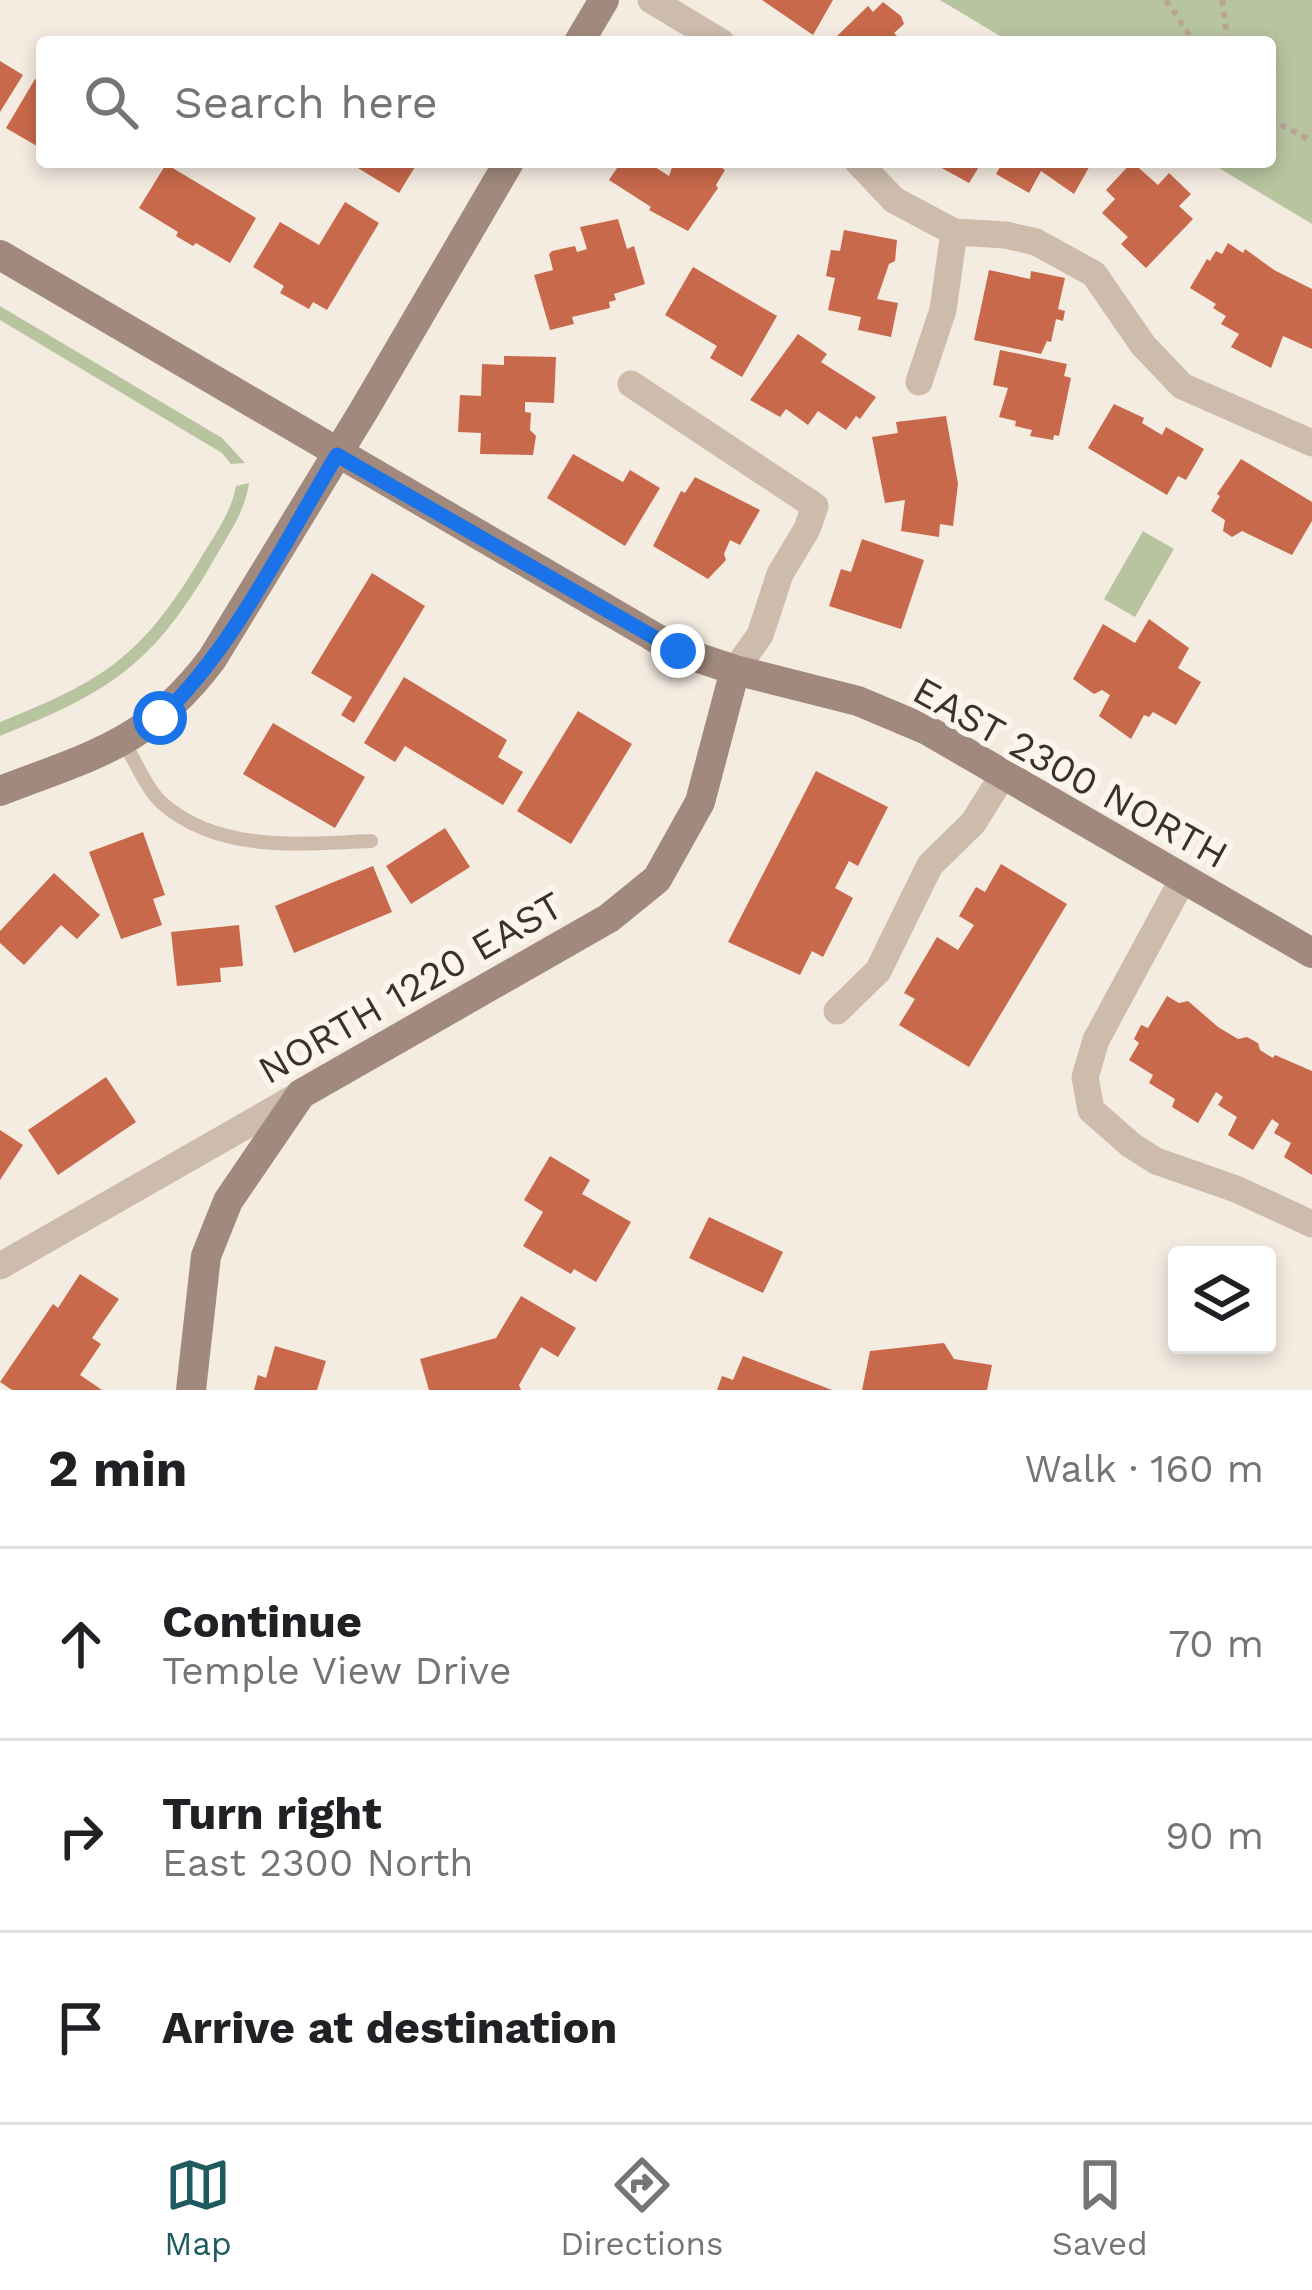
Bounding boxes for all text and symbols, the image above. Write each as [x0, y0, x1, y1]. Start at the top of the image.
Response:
search box [36, 36, 1276, 168]
icon: search [78, 69, 144, 135]
text: Search here [174, 76, 438, 129]
route end [651, 624, 705, 678]
street label: EAST 2300 NORTH [906, 667, 1236, 878]
route start [133, 691, 187, 745]
street label: NORTH 1220 EAST [250, 882, 570, 1093]
map controls [1168, 1246, 1276, 1354]
button: layers [1168, 1246, 1276, 1354]
text: 2 min [48, 1439, 187, 1498]
text: Walk · 160 m [1025, 1446, 1264, 1491]
text: Continue [162, 1595, 362, 1648]
icon: ahead [48, 1611, 114, 1677]
text: 70 m [1168, 1621, 1264, 1666]
text: Temple View Drive [162, 1648, 512, 1693]
text: Turn right [162, 1787, 382, 1840]
icon: right [48, 1803, 114, 1869]
text: 90 m [1165, 1813, 1264, 1858]
text: East 2300 North [162, 1840, 473, 1885]
icon: arrive [48, 1995, 114, 2061]
text: Arrive at destination [162, 2001, 617, 2054]
tab: Map [164, 2152, 232, 2263]
tab: Directions [560, 2152, 723, 2263]
tab: Saved [1052, 2152, 1148, 2263]

